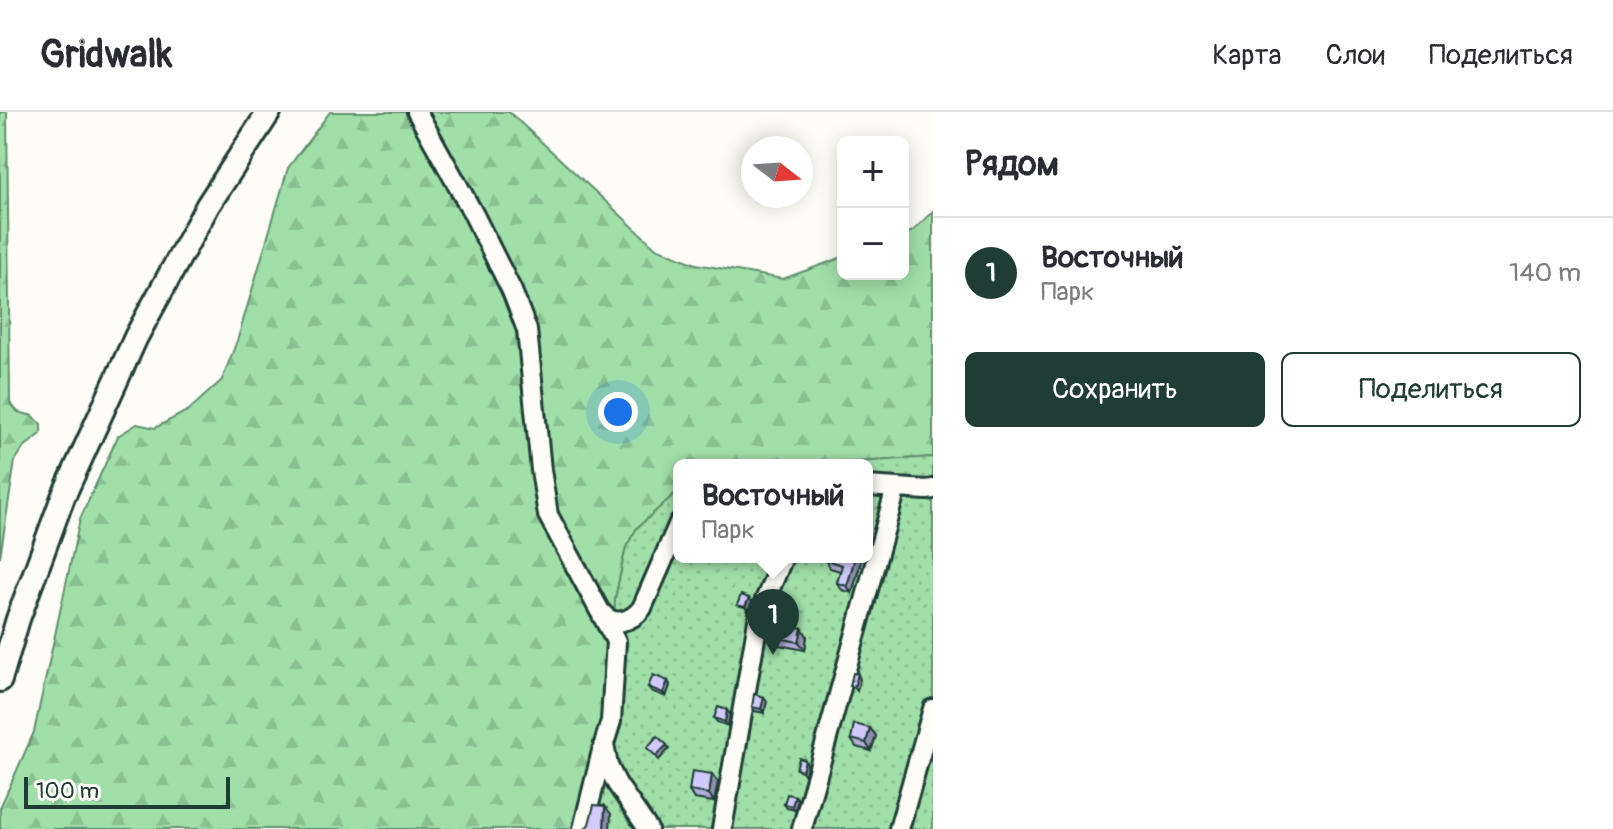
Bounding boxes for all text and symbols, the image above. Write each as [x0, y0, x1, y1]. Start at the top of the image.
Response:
text: Gridwalk [40, 31, 172, 79]
text: Карта [1212, 38, 1282, 73]
text: Слои [1326, 38, 1385, 73]
text: Поделиться [1429, 38, 1573, 73]
north arrow [741, 136, 813, 208]
map controls [837, 136, 909, 280]
button: + [837, 136, 909, 208]
text: Рядом [965, 143, 1059, 186]
button: − [837, 208, 909, 280]
text: Восточный [1041, 239, 1184, 276]
text: 1 [986, 257, 996, 289]
text: 140 m [1509, 257, 1581, 289]
text: Парк [1041, 276, 1094, 308]
button: Сохранить [965, 352, 1265, 427]
button: Поделиться [1281, 352, 1581, 427]
your location [598, 392, 638, 432]
popup [673, 459, 873, 563]
text: Восточный [702, 477, 844, 514]
text: Парк [702, 514, 755, 546]
pin: 1 [747, 589, 799, 655]
scale bar [24, 773, 230, 809]
text: 100 m [36, 777, 99, 805]

